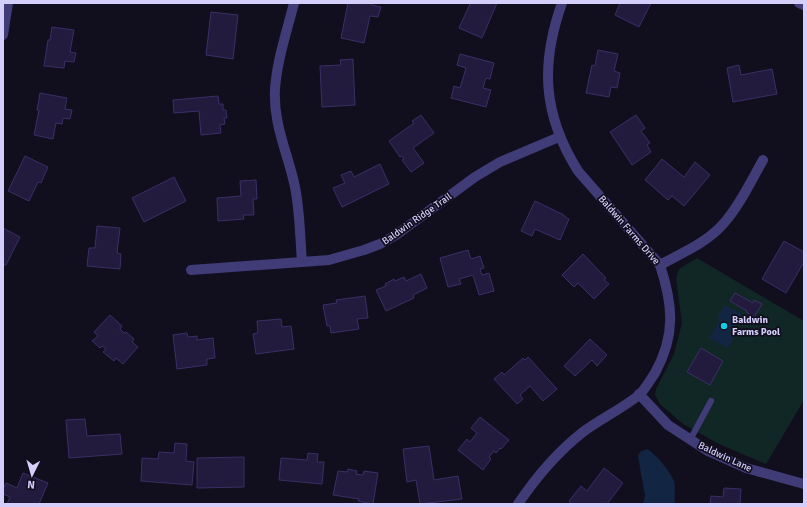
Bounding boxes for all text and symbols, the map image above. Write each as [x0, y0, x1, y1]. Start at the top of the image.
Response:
street label: Baldwin Ridge Trail [380, 190, 454, 248]
street label: Baldwin Farms Drive [596, 193, 662, 267]
place label: Baldwin Farms Pool [732, 314, 780, 338]
marker: Baldwin Farms Pool [719, 321, 729, 331]
street label: Baldwin Lane [696, 439, 754, 475]
north arrow [12, 455, 52, 495]
text: N [27, 478, 36, 491]

